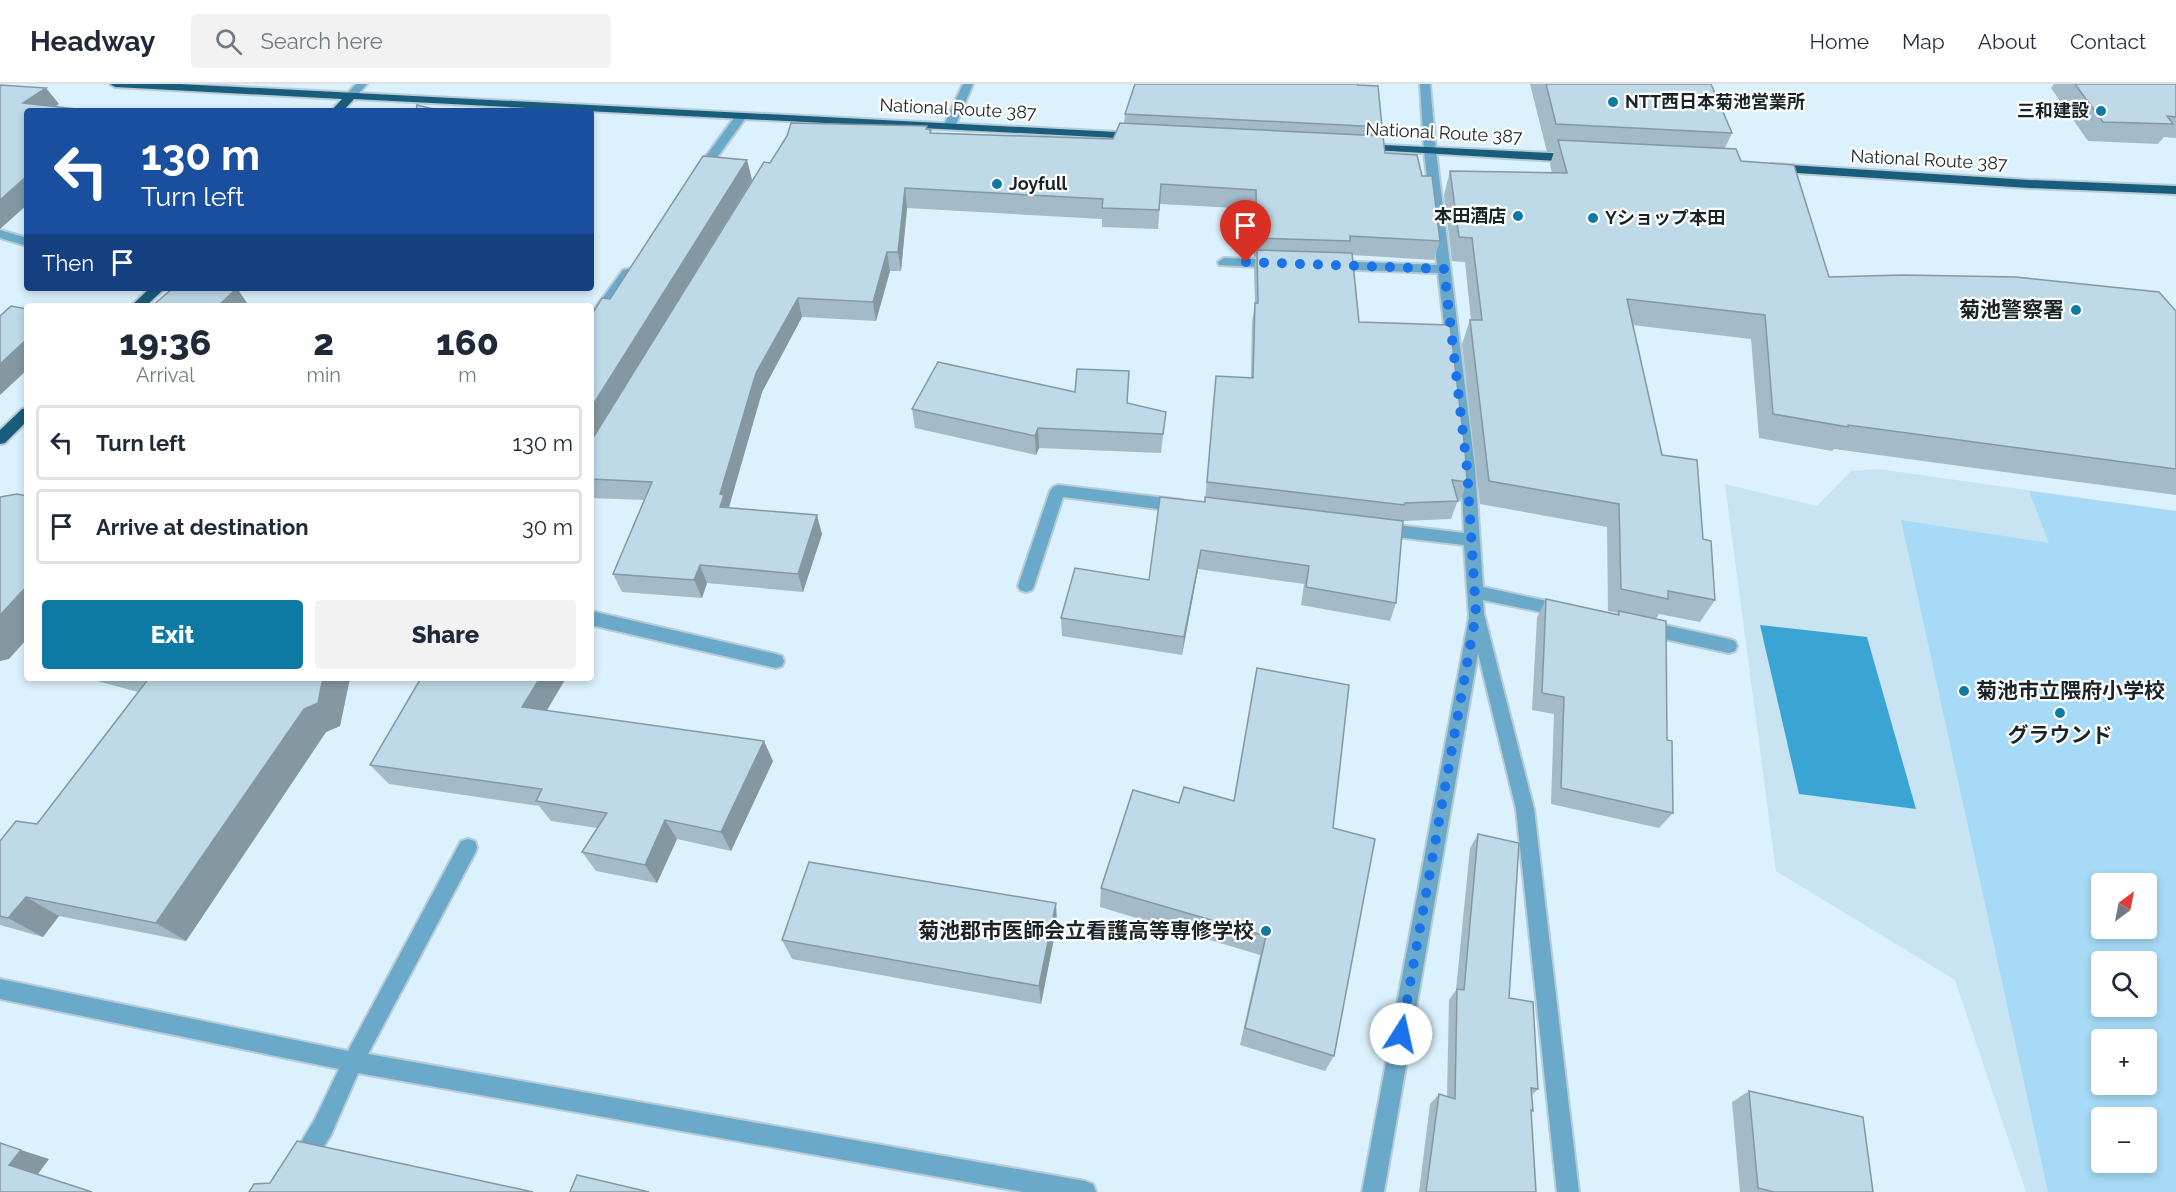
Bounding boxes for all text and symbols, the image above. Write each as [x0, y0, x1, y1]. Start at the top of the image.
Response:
search box [191, 14, 611, 68]
text: Headway [30, 25, 155, 58]
icon: search [212, 25, 245, 58]
text: Search here [260, 28, 383, 54]
text: Home [1810, 29, 1869, 54]
text: Map [1902, 29, 1945, 54]
text: About [1978, 29, 2037, 54]
text: Contact [2070, 29, 2146, 54]
place label: NTT西日本菊池営業所 [1625, 91, 1805, 112]
street label: National Route 387 [879, 94, 1037, 123]
marker: NTT西日本菊池営業所 [1606, 95, 1620, 109]
place label: 三和建設 [2017, 100, 2089, 121]
marker: 三和建設 [2094, 104, 2108, 118]
street label: National Route 387 [1365, 118, 1523, 147]
text: 130 m [141, 131, 260, 180]
icon: left [42, 132, 120, 210]
street label: National Route 387 [1850, 145, 2008, 174]
place label: Joyfull [1009, 173, 1068, 194]
marker: Joyfull [990, 177, 1004, 191]
text: Turn left [141, 181, 244, 212]
pin [1220, 200, 1271, 262]
place label: 本田酒店 [1434, 205, 1506, 226]
place label: Yショップ本田 [1605, 207, 1725, 228]
icon: arrive [1229, 209, 1262, 242]
marker: 本田酒店 [1511, 209, 1525, 223]
marker: Yショップ本田 [1586, 211, 1600, 225]
icon: arrive [106, 246, 139, 279]
text: Then [42, 250, 94, 276]
place label: 菊池警察署 [1959, 297, 2064, 322]
marker: 菊池警察署 [2069, 303, 2083, 317]
text: 19:36 [119, 321, 211, 363]
text: 2 [313, 321, 334, 363]
text: 160 [436, 321, 499, 363]
text: Arrival [136, 363, 195, 387]
text: min [307, 363, 341, 387]
text: m [458, 363, 477, 387]
icon: left [45, 426, 78, 459]
text: Turn left [96, 430, 186, 456]
text: 130 m [513, 430, 573, 456]
icon: arrive [45, 510, 78, 543]
text: Arrive at destination [96, 514, 309, 540]
text: 30 m [522, 514, 573, 540]
button: Exit [42, 600, 303, 669]
button: Share [315, 600, 576, 669]
place label: 菊池市立隈府小学校 [1976, 678, 2165, 703]
marker: 菊池市立隈府小学校 [1957, 684, 1971, 698]
marker: グラウンド [2053, 706, 2067, 720]
place label: グラウンド [2008, 722, 2113, 747]
north arrow [2091, 873, 2157, 939]
map controls [2091, 873, 2157, 1173]
place label: 菊池郡市医師会立看護高等専修学校 [918, 918, 1254, 943]
marker: 菊池郡市医師会立看護高等専修学校 [1259, 924, 1273, 938]
button: search [2091, 951, 2157, 1017]
position arrow [1369, 1002, 1433, 1066]
button: + [2091, 1029, 2157, 1095]
button: − [2091, 1107, 2157, 1173]

